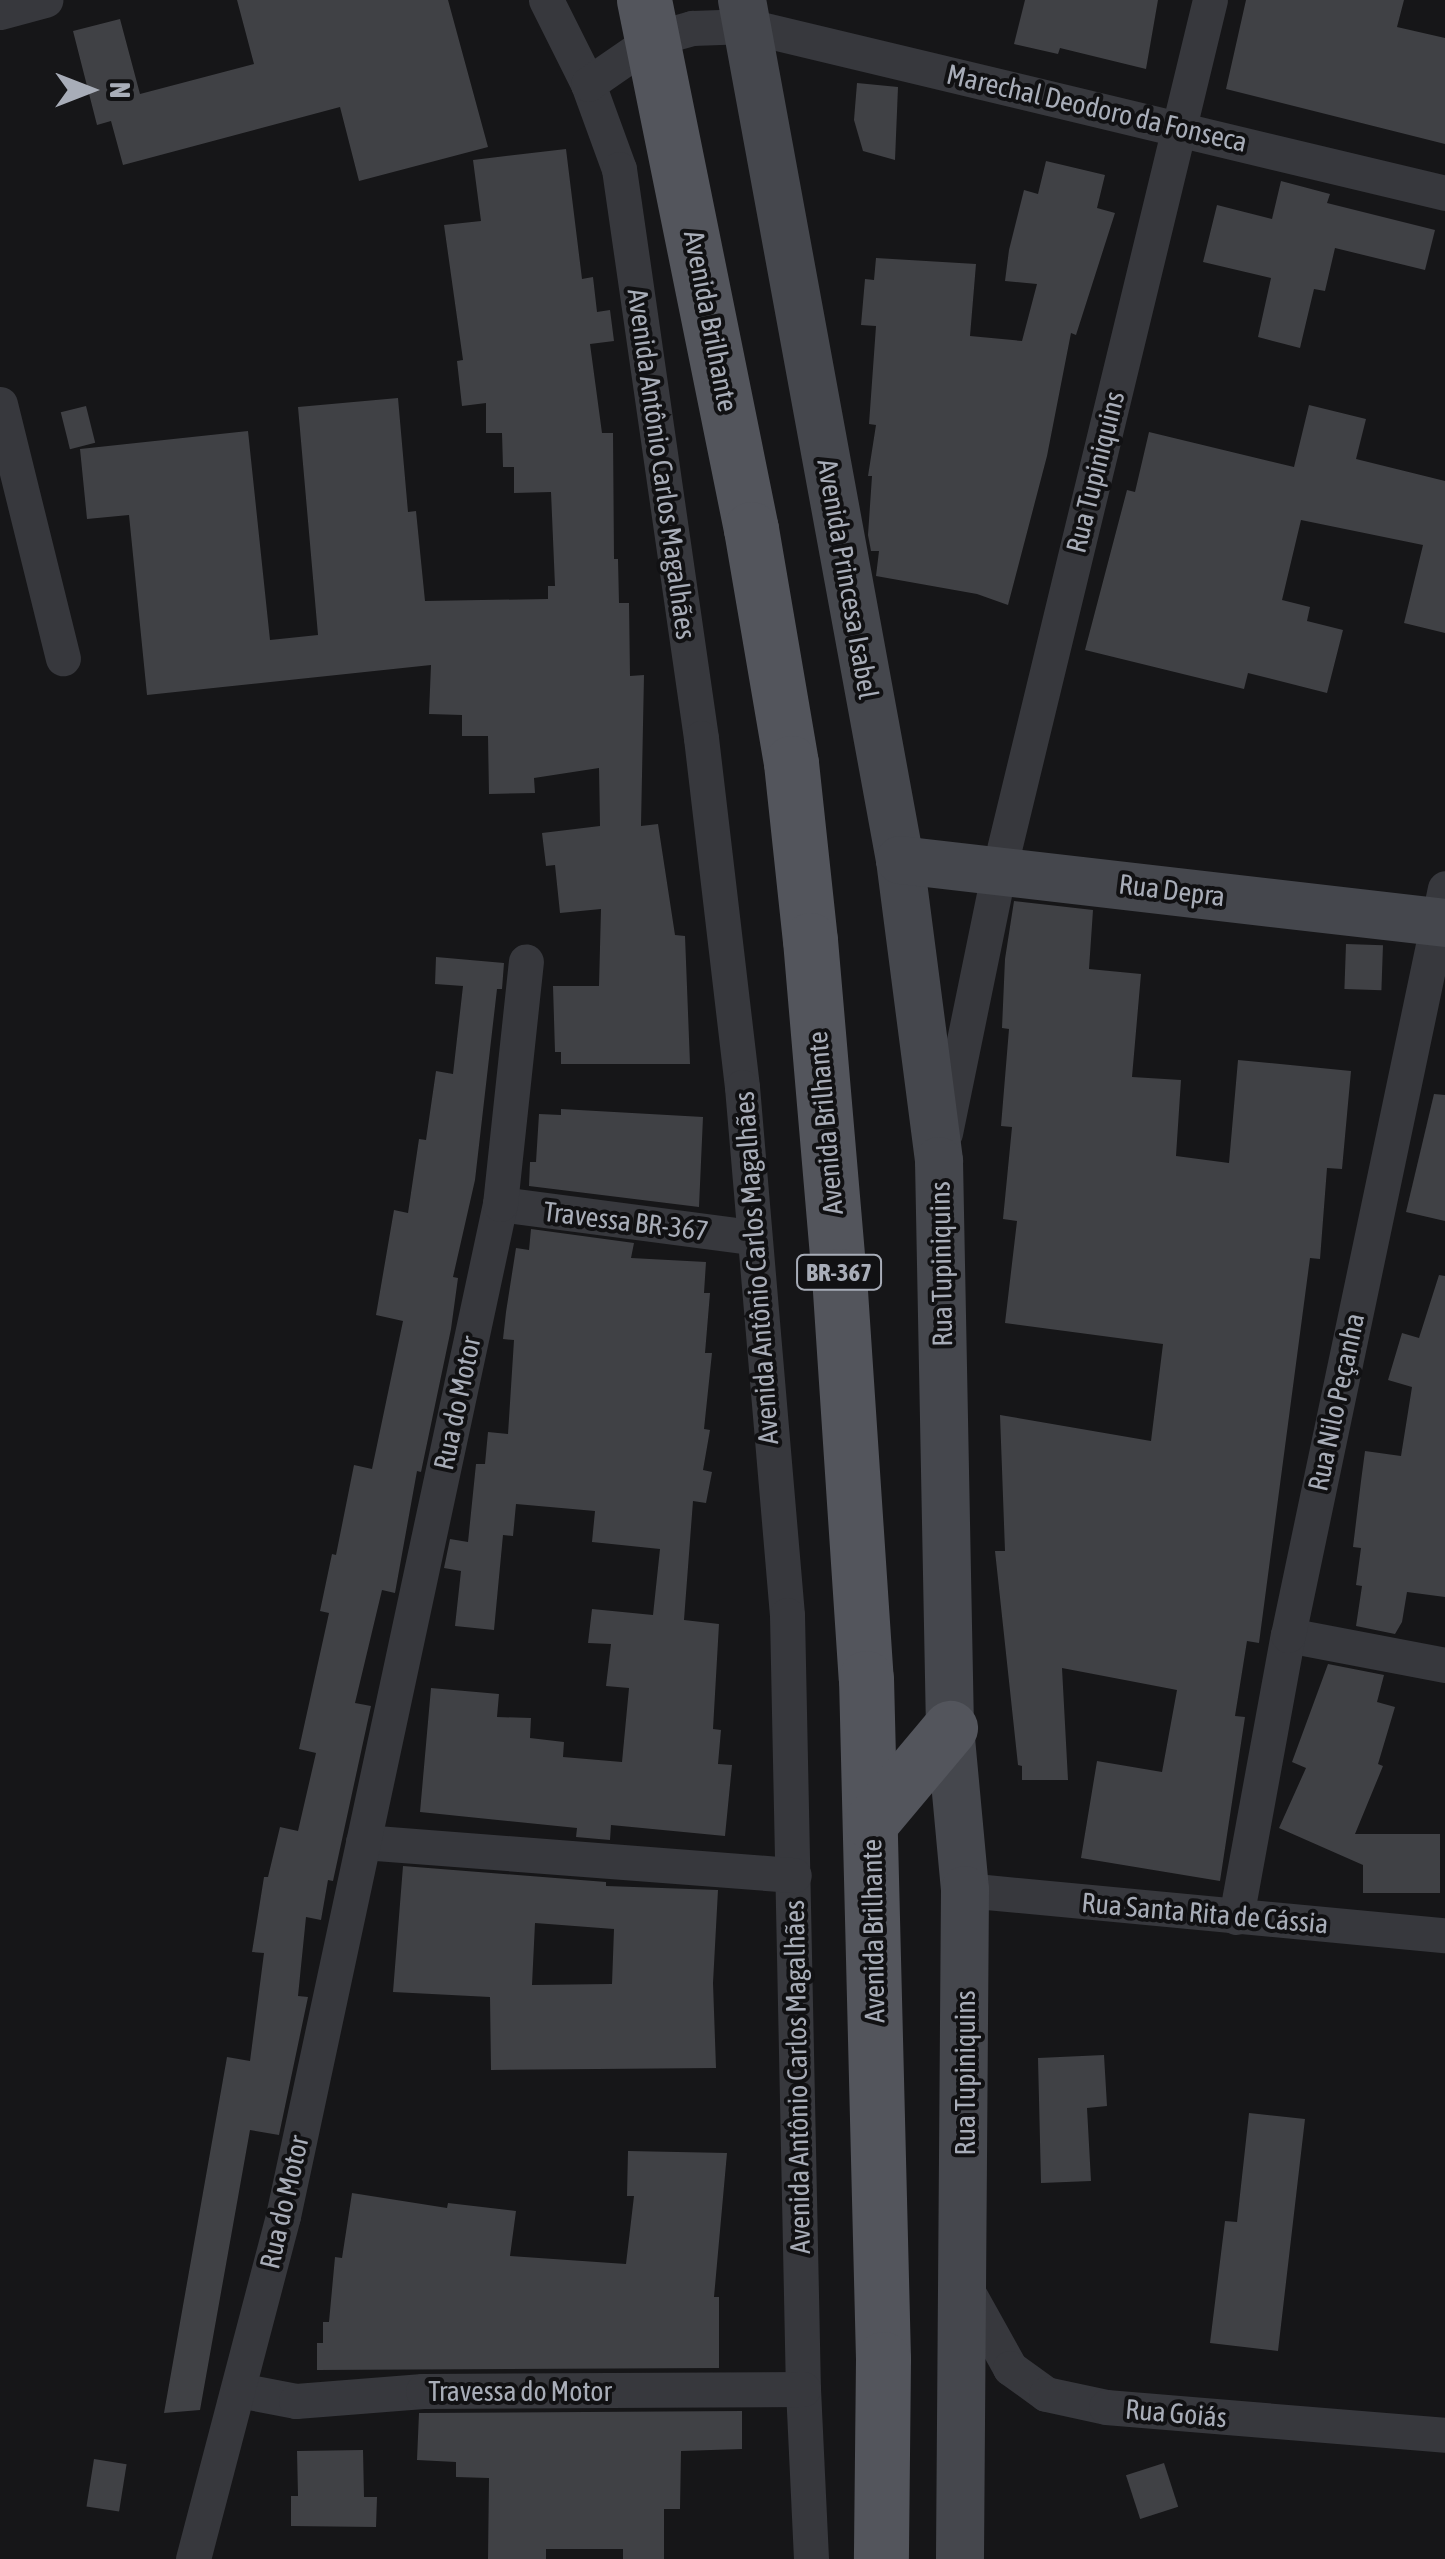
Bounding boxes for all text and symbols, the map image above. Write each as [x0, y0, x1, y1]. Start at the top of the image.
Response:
north arrow [40, 40, 140, 140]
street label: Marechal Deodoro da Fonseca [943, 57, 1251, 159]
text: N [104, 82, 136, 98]
street label: Avenida Brilhante [677, 228, 745, 414]
street label: Avenida Antônio Carlos Magalhães [621, 286, 703, 642]
street label: Rua Tupiniquins [1059, 388, 1131, 556]
street label: Avenida Princesa Isabel [810, 456, 886, 702]
street label: Rua Depra [1117, 867, 1227, 913]
street label: Avenida Brilhante [800, 1030, 850, 1216]
street label: Avenida Antônio Carlos Magalhães [727, 1090, 785, 1446]
street label: Rua Tupiniquins [923, 1181, 959, 1347]
street label: Travessa BR-367 [542, 1194, 710, 1248]
road number: BR-367 [794, 1252, 884, 1292]
street label: Rua Nilo Peçanha [1301, 1310, 1371, 1494]
street label: Rua do Motor [426, 1333, 488, 1473]
street label: Avenida Brilhante [855, 1839, 891, 2023]
street label: Rua Santa Rita de Cássia [1080, 1885, 1330, 1941]
street label: Avenida Antônio Carlos Magalhães [777, 1900, 817, 2254]
street label: Rua Tupiniquins [948, 1990, 982, 2156]
street label: Rua do Motor [252, 2132, 316, 2272]
street label: Travessa do Motor [428, 2374, 612, 2408]
street label: Rua Goiás [1124, 2392, 1228, 2434]

